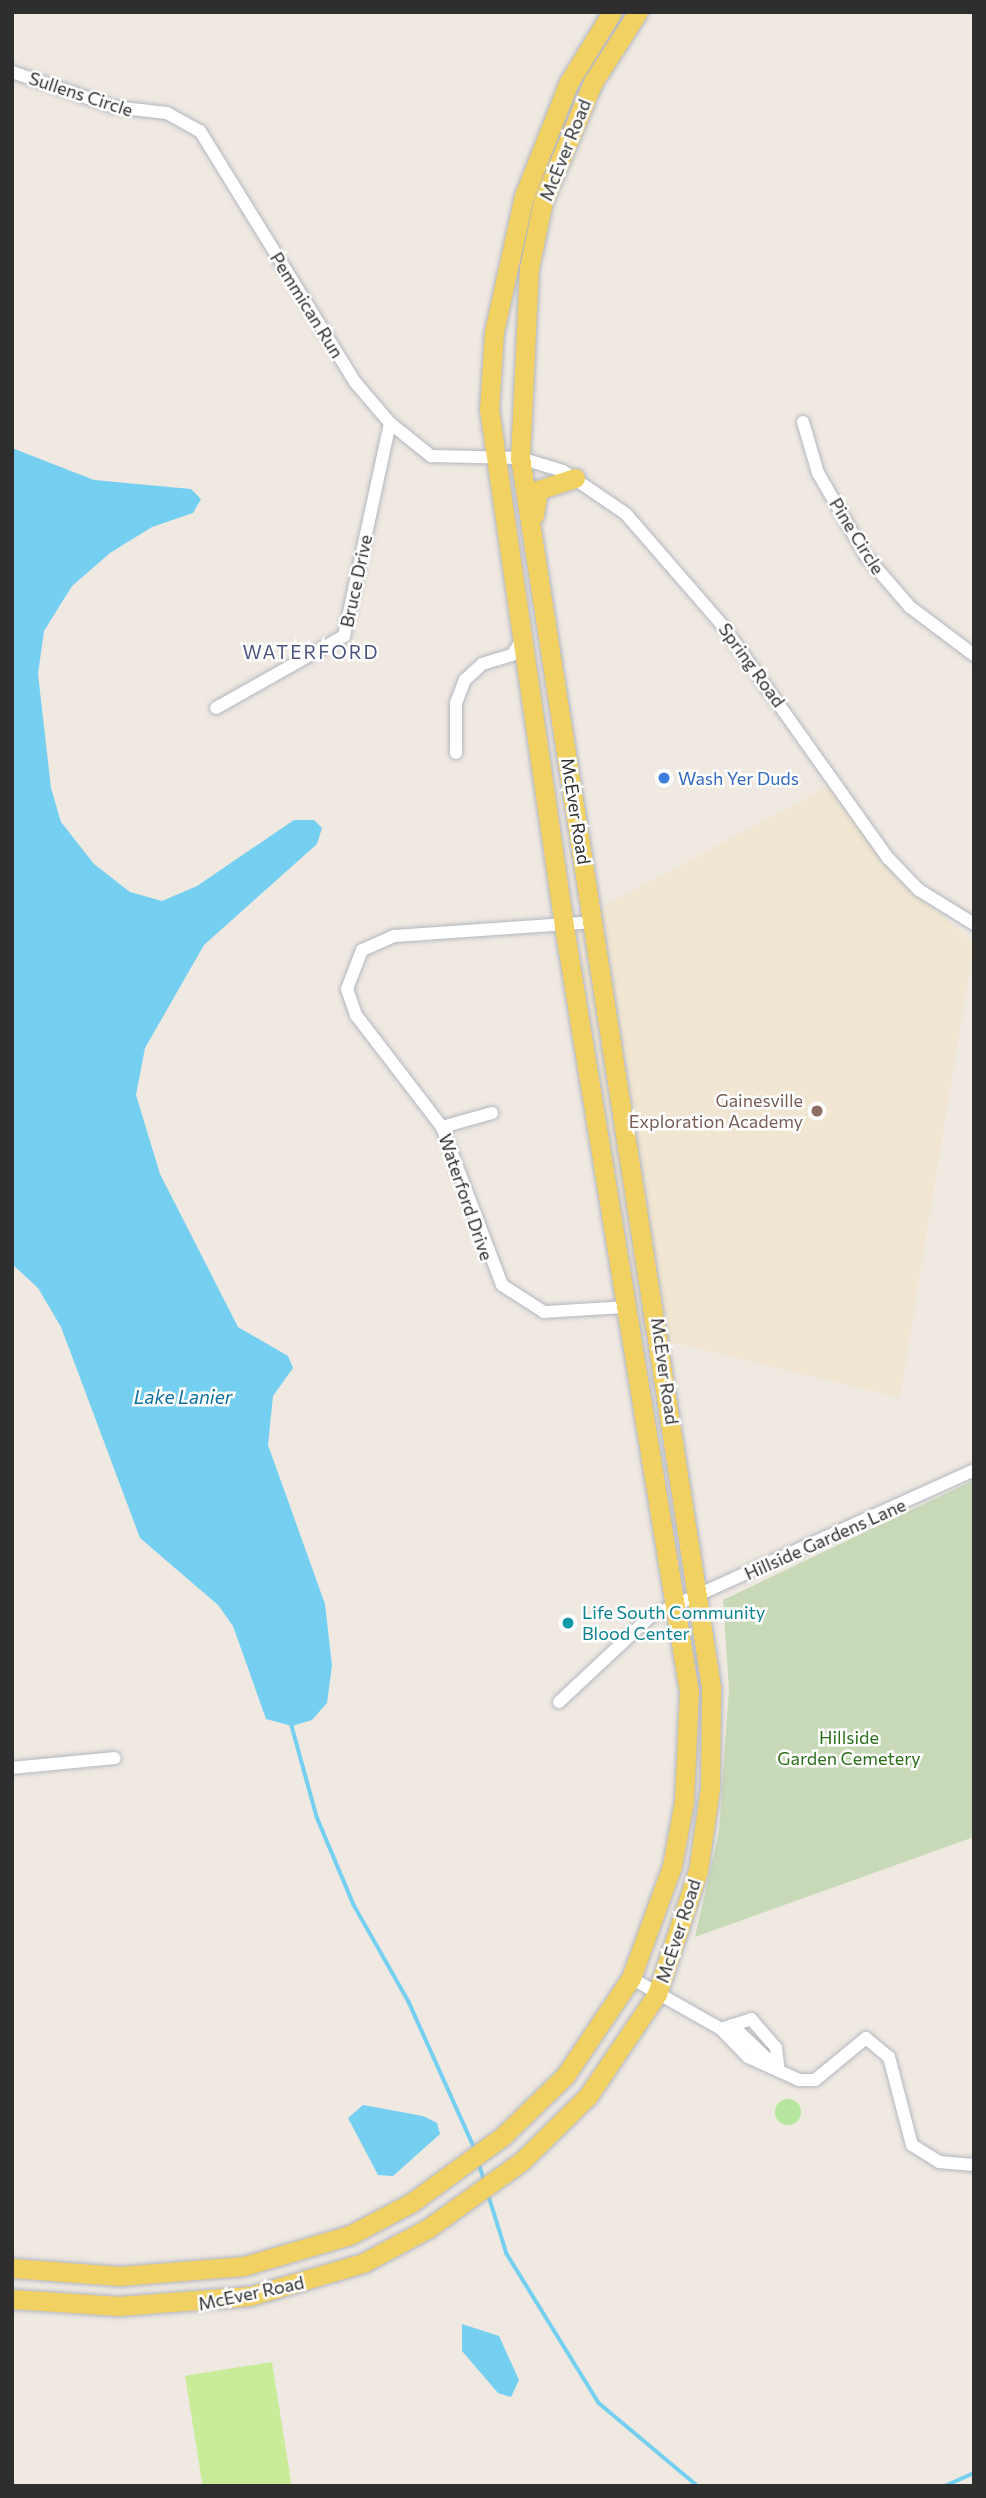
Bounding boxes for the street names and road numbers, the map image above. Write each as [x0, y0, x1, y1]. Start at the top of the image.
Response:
street label: Sullens Circle [26, 67, 136, 121]
street label: McEver Road [535, 96, 595, 204]
street label: Pemmican Run [266, 248, 348, 362]
street label: Pine Circle [825, 494, 889, 578]
street label: Bruce Drive [336, 533, 376, 629]
street label: Spring Road [714, 619, 790, 711]
street label: McEver Road [557, 756, 595, 866]
street label: Waterford Drive [434, 1131, 498, 1263]
street label: McEver Road [647, 1316, 683, 1426]
street label: Hillside Gardens Lane [741, 1494, 909, 1584]
street label: McEver Road [651, 1877, 705, 1985]
street label: McEver Road [196, 2271, 306, 2315]

